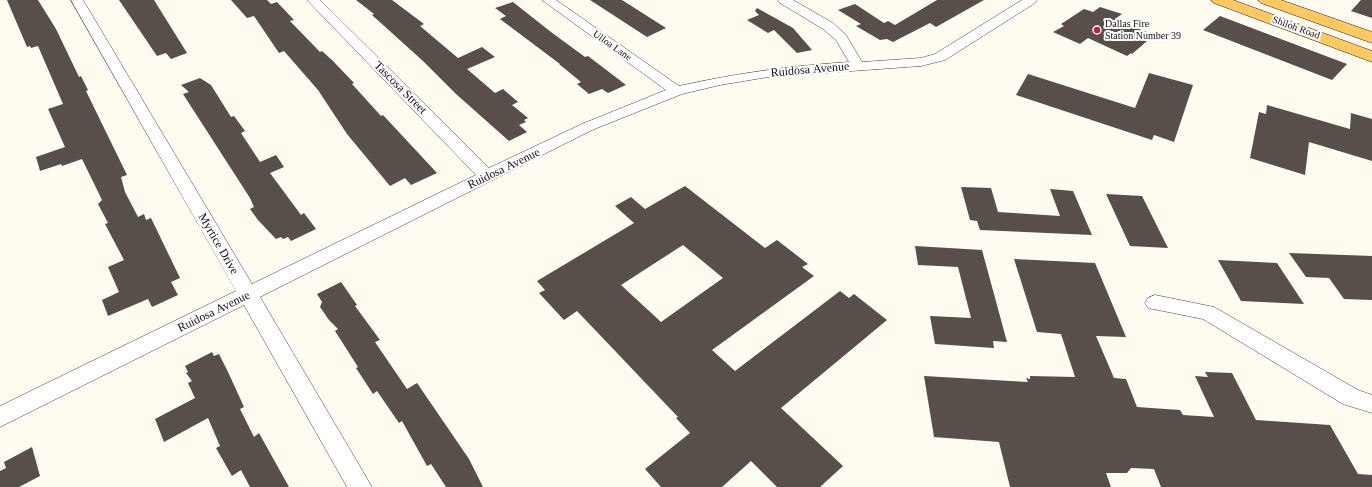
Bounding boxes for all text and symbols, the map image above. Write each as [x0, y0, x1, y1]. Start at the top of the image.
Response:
street label: Shiloh Road [1271, 14, 1321, 42]
place label: Dallas Fire Station Number 39 [1105, 18, 1181, 42]
marker: Dallas Fire Station Number 39 [1092, 25, 1102, 35]
street label: Ulloa Lane [590, 28, 634, 64]
street label: Tascosa Street [371, 59, 429, 117]
street label: Ruidosa Avenue [770, 59, 850, 81]
street label: Ruidosa Avenue [465, 145, 543, 193]
street label: Myrtice Drive [195, 211, 241, 277]
street label: Ruidosa Avenue [175, 288, 253, 336]

